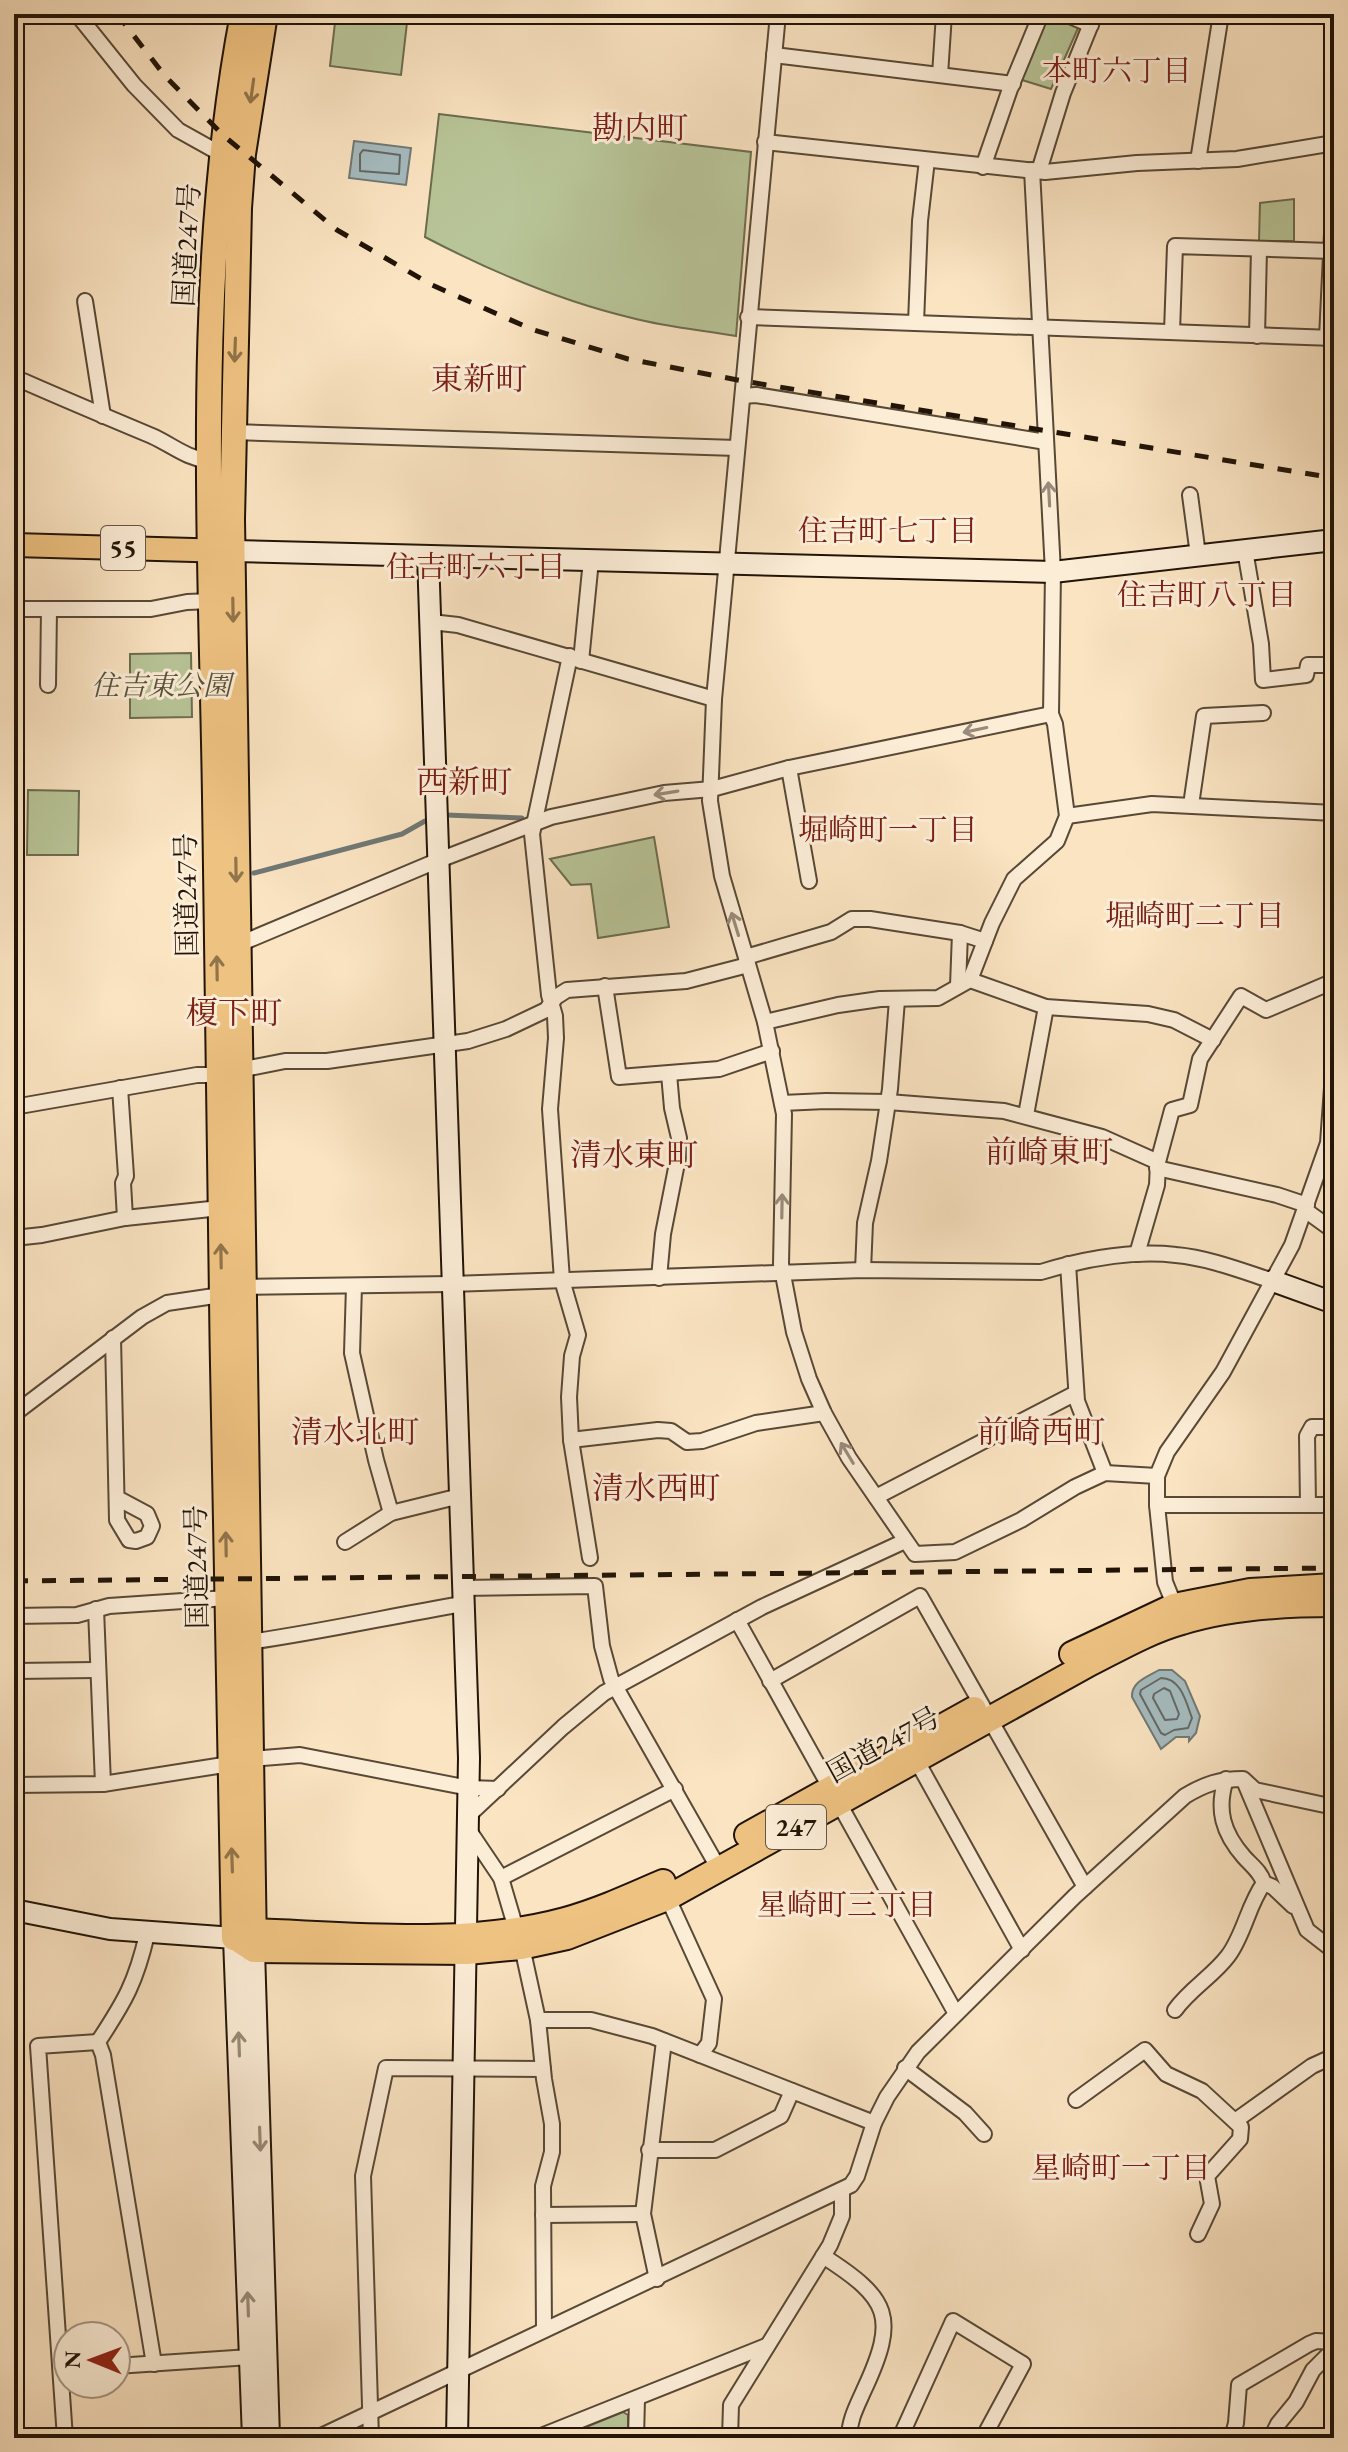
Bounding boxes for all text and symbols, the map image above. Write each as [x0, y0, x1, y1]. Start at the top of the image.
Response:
district label: 本町六丁目 [1042, 51, 1192, 90]
one-way arrow [244, 78, 259, 103]
district label: 勘内町 [592, 107, 688, 149]
street label: 国道247号 [165, 182, 207, 308]
one-way arrow [228, 336, 243, 363]
district label: 東新町 [431, 358, 527, 400]
one-way arrow [1041, 481, 1056, 508]
district label: 住吉町七丁目 [798, 511, 978, 550]
road number: 55 [101, 526, 145, 570]
district label: 住吉町六丁目 [386, 547, 566, 586]
district label: 住吉町八丁目 [1117, 575, 1297, 614]
one-way arrow [225, 596, 240, 623]
park label: 住吉東公園 [91, 667, 235, 703]
one-way arrow [963, 723, 988, 738]
district label: 西新町 [416, 761, 512, 803]
one-way arrow [654, 787, 679, 802]
district label: 堀崎町一丁目 [798, 810, 978, 849]
street label: 国道247号 [167, 833, 205, 957]
one-way arrow [229, 856, 244, 883]
district label: 堀崎町二丁目 [1105, 896, 1285, 935]
one-way arrow [727, 912, 742, 938]
one-way arrow [209, 955, 224, 982]
district label: 榎下町 [186, 992, 282, 1034]
district label: 前崎東町 [985, 1131, 1113, 1173]
district label: 清水東町 [570, 1134, 698, 1176]
one-way arrow [774, 1193, 790, 1220]
one-way arrow [213, 1243, 228, 1270]
district label: 清水北町 [291, 1411, 419, 1453]
district label: 前崎西町 [977, 1411, 1105, 1453]
one-way arrow [838, 1442, 854, 1465]
district label: 清水西町 [592, 1467, 720, 1509]
street label: 国道247号 [177, 1505, 215, 1629]
one-way arrow [218, 1531, 233, 1558]
street label: 国道247号 [820, 1698, 946, 1790]
road number: 247 [766, 1805, 826, 1849]
one-way arrow [225, 1847, 240, 1874]
district label: 星崎町三丁目 [757, 1885, 937, 1924]
one-way arrow [231, 2031, 246, 2058]
one-way arrow [253, 2125, 268, 2152]
district label: 星崎町一丁目 [1031, 2148, 1211, 2187]
one-way arrow [241, 2291, 256, 2318]
north arrow [52, 2320, 132, 2400]
text: N [58, 2350, 87, 2369]

